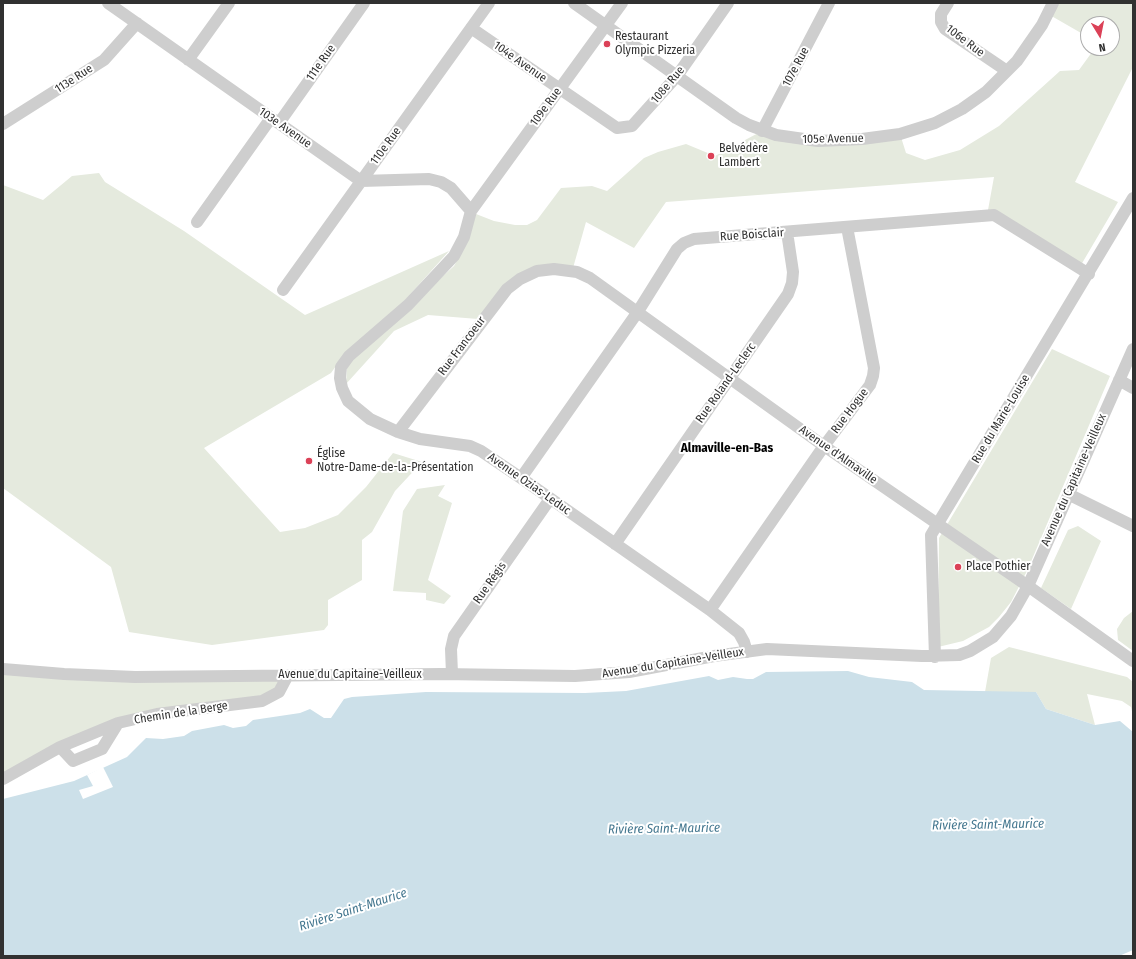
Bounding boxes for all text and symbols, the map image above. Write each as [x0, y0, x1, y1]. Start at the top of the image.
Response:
north arrow [1080, 16, 1120, 56]
street label: 106e Rue [943, 22, 987, 60]
place label: Restaurant Olympic Pizzeria [615, 30, 695, 58]
street label: 104e Avenue [491, 38, 549, 86]
marker: Restaurant Olympic Pizzeria [602, 39, 612, 49]
text: N [1098, 40, 1106, 54]
street label: 111e Rue [303, 42, 339, 84]
street label: 107e Rue [780, 45, 812, 89]
street label: 113e Rue [52, 61, 96, 97]
street label: 108e Rue [648, 63, 688, 107]
street label: 109e Rue [527, 85, 565, 129]
street label: 103e Avenue [256, 105, 314, 151]
street label: 110e Rue [368, 124, 404, 168]
street label: 105e Avenue [802, 131, 864, 147]
place label: Belvédère Lambert [719, 142, 768, 170]
marker: Belvédère Lambert [706, 151, 716, 161]
street label: Rue Boisclair [720, 226, 784, 244]
street label: Rue Francoeur [435, 314, 489, 378]
street label: Rue Roland-Leclerc [693, 340, 759, 426]
street label: Rue du Marie-Louise [969, 372, 1033, 466]
street label: Rue Hogue [828, 386, 872, 436]
street label: Avenue du Capitaine-Veilleux [1038, 412, 1110, 548]
street label: Avenue d'Almaville [796, 423, 880, 487]
district label: Almaville-en-Bas [681, 440, 773, 456]
place label: Église Notre-Dame-de-la-Présentation [317, 447, 474, 475]
street label: Avenue Ozias-Leduc [485, 450, 573, 518]
marker: Église Notre-Dame-de-la-Présentation [304, 456, 314, 466]
street label: Rue Régis [470, 559, 510, 607]
place label: Place Pothier [966, 560, 1030, 574]
marker: Place Pothier [953, 562, 963, 572]
street label: Avenue du Capitaine-Veilleux [601, 645, 745, 681]
street label: Avenue du Capitaine-Veilleux [278, 668, 422, 682]
street label: Chemin de la Berge [133, 698, 229, 728]
water label: Rivière Saint-Maurice [932, 816, 1044, 834]
water label: Rivière Saint-Maurice [608, 820, 720, 838]
water label: Rivière Saint-Maurice [297, 885, 409, 935]

